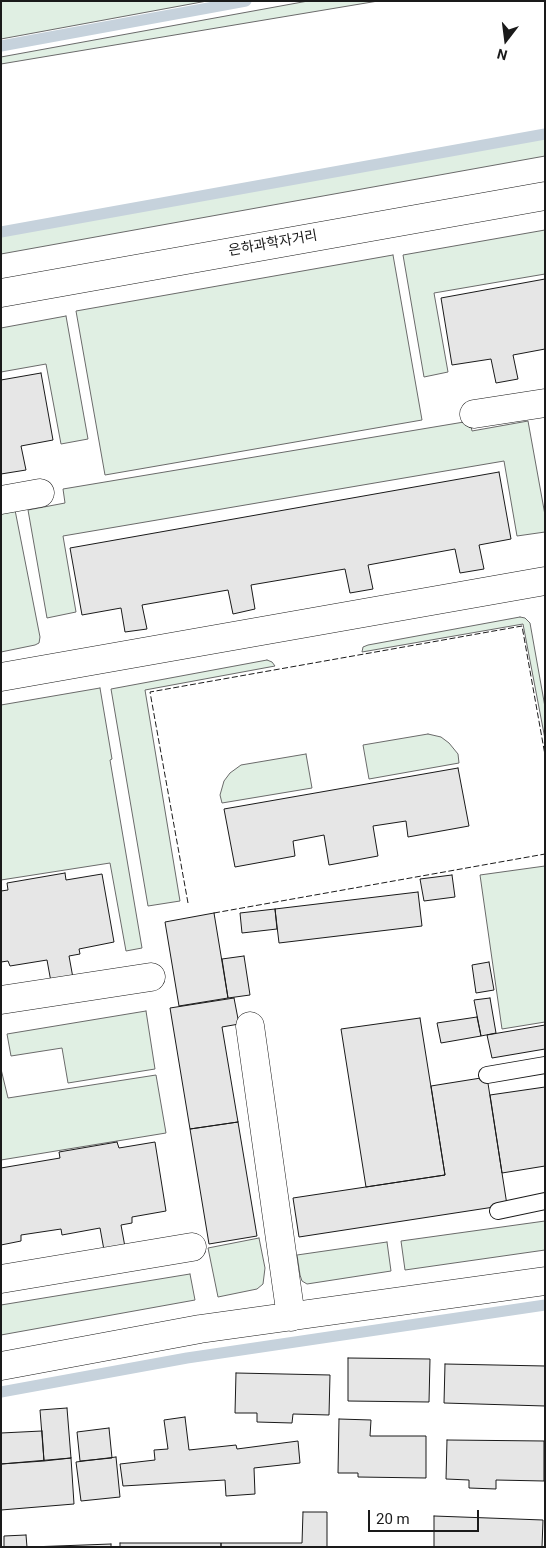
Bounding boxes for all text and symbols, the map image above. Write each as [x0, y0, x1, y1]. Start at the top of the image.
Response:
north arrow [481, 15, 531, 65]
text: N [495, 45, 509, 63]
street label: 은하과학자거리 [227, 228, 319, 260]
scale bar [371, 1500, 482, 1532]
text: 20 m [376, 1510, 410, 1528]

